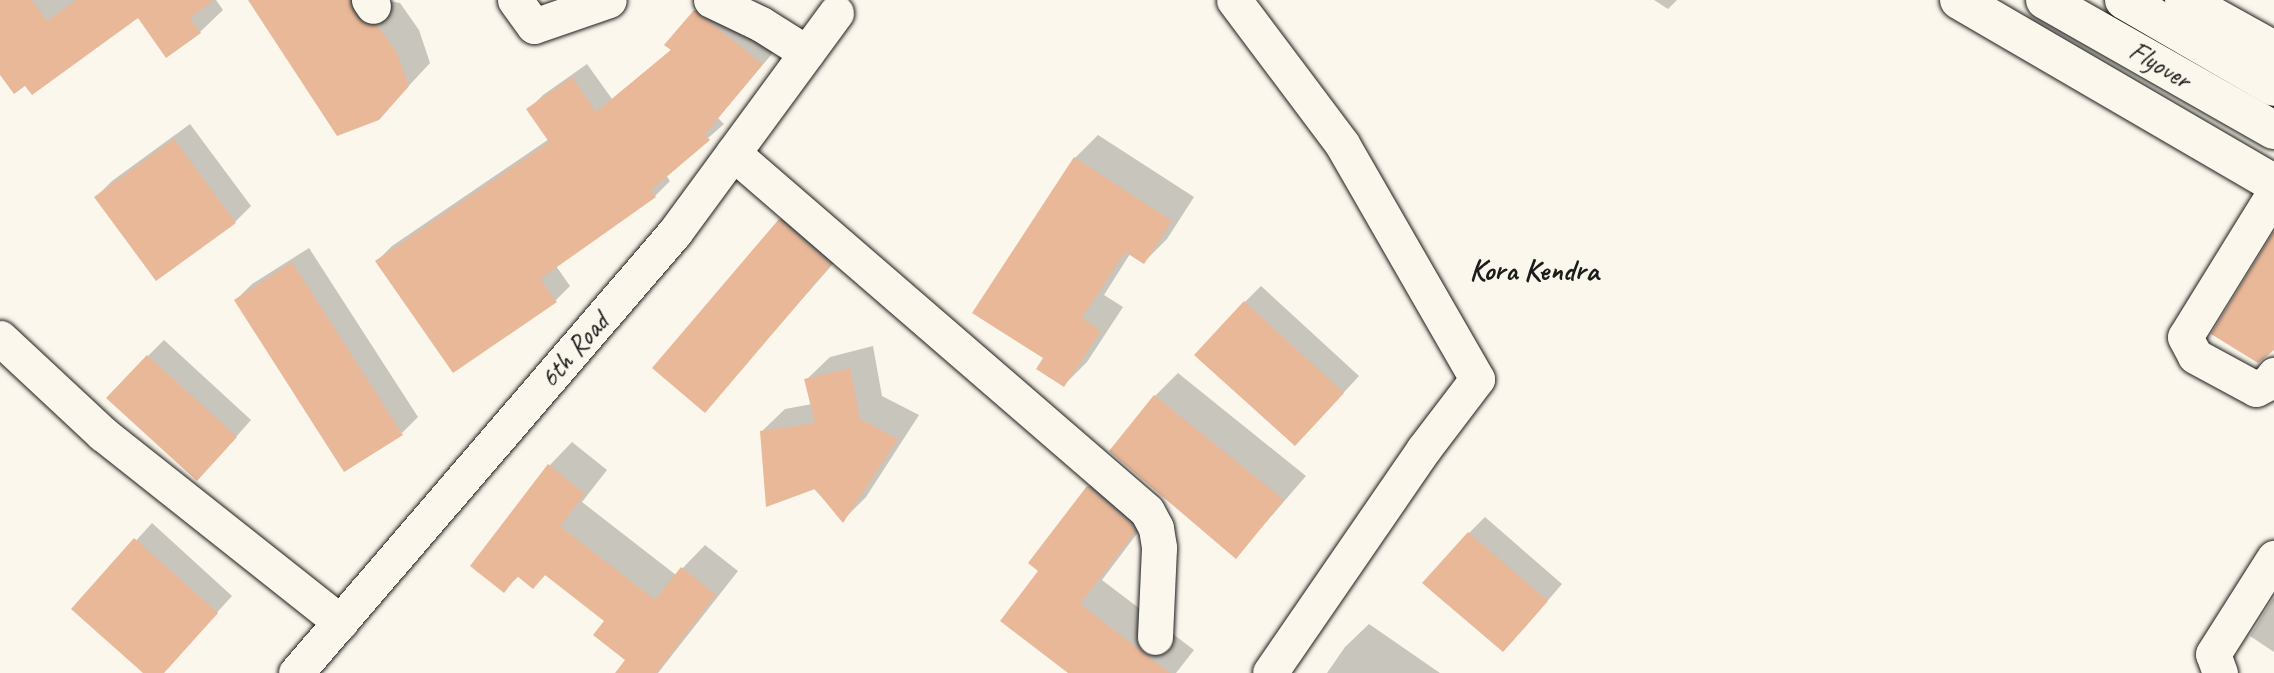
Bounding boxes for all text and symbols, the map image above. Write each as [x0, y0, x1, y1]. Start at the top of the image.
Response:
street label: Flyover [2123, 34, 2197, 96]
district label: Kora Kendra [1470, 252, 1598, 288]
street label: 6th Road [532, 306, 616, 394]

